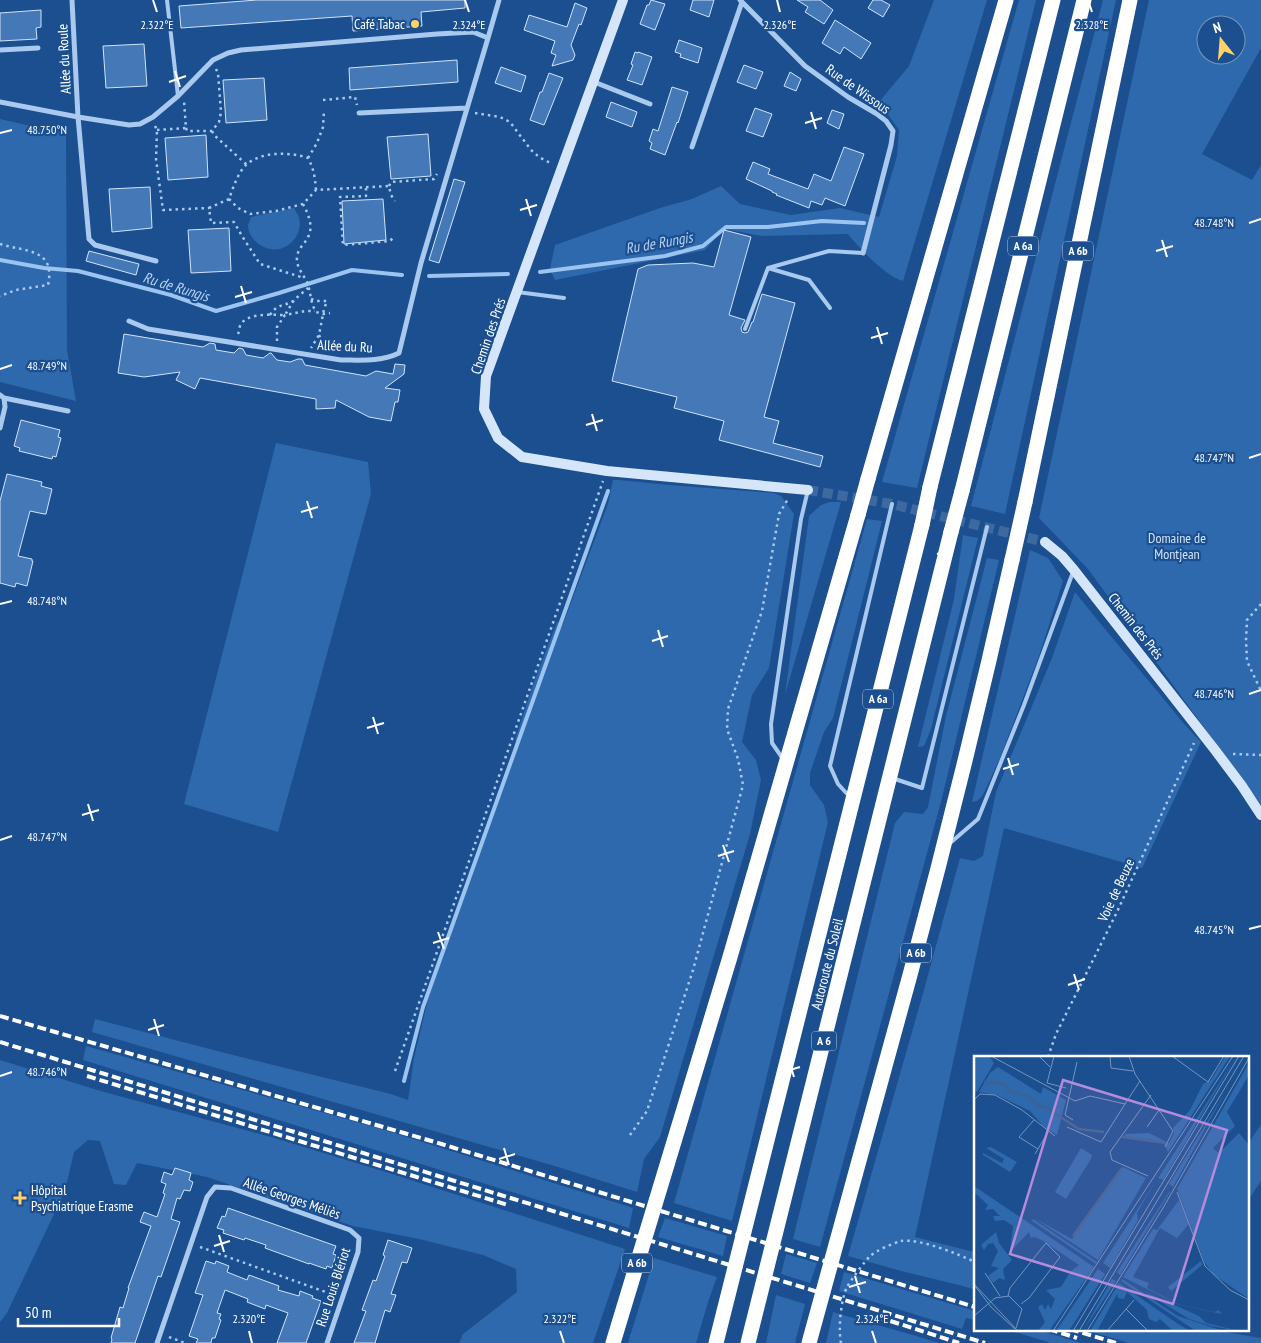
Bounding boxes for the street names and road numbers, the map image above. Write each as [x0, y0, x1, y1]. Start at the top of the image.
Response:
street label: Allée du Roule [53, 23, 75, 94]
street label: Rue de Wissous [822, 60, 894, 118]
road number: A 6a [1008, 237, 1038, 256]
road number: A 6b [1063, 242, 1093, 260]
street label: Chemin des Prés [467, 295, 510, 376]
street label: Allée du Ru [317, 336, 373, 356]
street label: Chemin des Prés [1104, 589, 1168, 663]
road number: A 6a [863, 690, 893, 709]
street label: Voie de Beuze [1093, 855, 1139, 925]
street label: Autoroute du Soleil [807, 916, 847, 1012]
road number: A 6b [901, 944, 931, 962]
road number: A 6 [812, 1032, 836, 1050]
street label: Allée Georges Méliès [241, 1173, 343, 1223]
street label: Rue Louis Blériot [312, 1245, 354, 1329]
road number: A 6b [622, 1254, 652, 1272]

